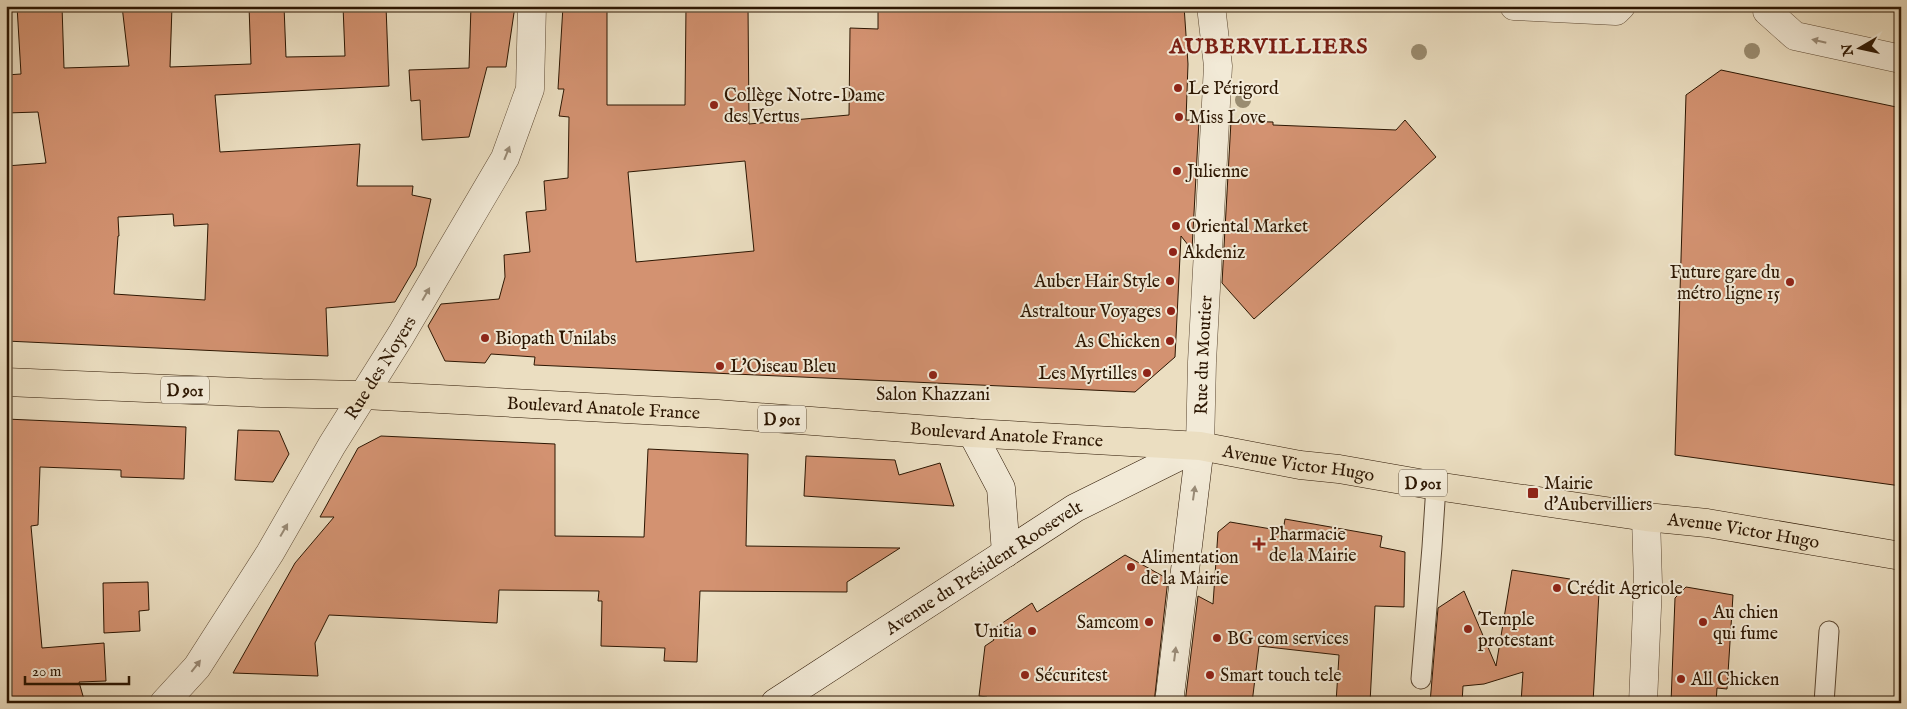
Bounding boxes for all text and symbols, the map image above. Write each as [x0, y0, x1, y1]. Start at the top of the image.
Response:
north arrow [1834, 22, 1884, 72]
district label: AUBERVILLIERS [1168, 33, 1369, 61]
one-way arrow [1811, 37, 1827, 45]
text: N [1838, 42, 1858, 58]
place label: Le Périgord [1188, 78, 1279, 101]
marker: Le Périgord [1172, 82, 1184, 94]
place label: Collège Notre-Dame des Vertus [724, 85, 885, 129]
marker: Collège Notre-Dame des Vertus [708, 99, 720, 111]
place label: Miss Love [1189, 107, 1266, 130]
marker: Miss Love [1173, 111, 1185, 123]
one-way arrow [503, 146, 511, 160]
place label: Julienne [1185, 161, 1249, 184]
marker: Julienne [1171, 165, 1183, 177]
place label: Oriental Market [1186, 216, 1308, 239]
marker: Oriental Market [1170, 220, 1182, 232]
place label: Akdeniz [1182, 242, 1245, 265]
marker: Akdeniz [1167, 246, 1179, 258]
place label: Future gare du métro ligne 15 [1670, 262, 1780, 306]
place label: Auber Hair Style [1033, 271, 1160, 294]
marker: Auber Hair Style [1164, 275, 1176, 287]
marker: Future gare du métro ligne 15 [1784, 276, 1796, 288]
one-way arrow [421, 287, 430, 300]
street label: Rue du Moutier [1191, 294, 1219, 415]
place label: Astraltour Voyages [1019, 301, 1161, 324]
marker: Astraltour Voyages [1165, 305, 1177, 317]
street label: Rue des Noyers [341, 312, 422, 424]
place label: Biopath Unilabs [495, 328, 616, 351]
place label: As Chicken [1074, 331, 1160, 354]
marker: Biopath Unilabs [479, 332, 491, 344]
marker: As Chicken [1164, 335, 1176, 347]
place label: L'Oiseau Bleu [730, 356, 836, 379]
marker: L'Oiseau Bleu [714, 360, 726, 372]
place label: Les Myrtilles [1038, 363, 1137, 386]
marker: Les Myrtilles [1141, 367, 1153, 379]
marker: Salon Khazzani [927, 369, 939, 381]
road number: D 901 [161, 376, 209, 404]
place label: Salon Khazzani [876, 384, 990, 407]
street label: Boulevard Anatole France [506, 393, 701, 426]
road number: D 901 [758, 406, 806, 432]
street label: Boulevard Anatole France [909, 418, 1104, 453]
street label: Avenue Victor Hugo [1220, 440, 1376, 488]
road number: D 901 [1399, 469, 1447, 496]
place label: Mairie d'Aubervilliers [1544, 473, 1652, 517]
one-way arrow [1190, 485, 1198, 501]
marker: Mairie d'Aubervilliers [1526, 486, 1540, 500]
street label: Avenue du Président Roosevelt [881, 496, 1087, 642]
street label: Avenue Victor Hugo [1665, 509, 1821, 555]
one-way arrow [280, 522, 288, 537]
place label: Pharmacie de la Mairie [1269, 524, 1357, 568]
marker: Pharmacie de la Mairie [1253, 538, 1265, 550]
place label: Alimentation de la Mairie [1140, 547, 1239, 591]
marker: Alimentation de la Mairie [1125, 561, 1137, 573]
place label: Crédit Agricole [1567, 578, 1683, 601]
marker: Crédit Agricole [1551, 582, 1563, 594]
place label: Au chien qui fume [1712, 602, 1779, 646]
place label: Temple protestant [1478, 609, 1554, 653]
place label: Samcom [1077, 612, 1139, 635]
marker: Samcom [1143, 616, 1155, 628]
marker: Au chien qui fume [1697, 616, 1709, 628]
place label: Unitia [974, 621, 1022, 644]
marker: Temple protestant [1462, 623, 1474, 635]
marker: Unitia [1026, 625, 1038, 637]
place label: BG com services [1227, 628, 1349, 651]
marker: BG com services [1211, 632, 1223, 644]
one-way arrow [1171, 646, 1179, 662]
scale bar [25, 654, 129, 686]
one-way arrow [191, 660, 202, 673]
text: 20 m [32, 662, 62, 681]
place label: Sécuritest [1035, 665, 1108, 688]
place label: Smart touch tele [1220, 665, 1342, 688]
marker: Sécuritest [1019, 669, 1031, 681]
marker: Smart touch tele [1204, 669, 1216, 681]
place label: All Chicken [1690, 669, 1780, 692]
marker: All Chicken [1675, 673, 1687, 685]

